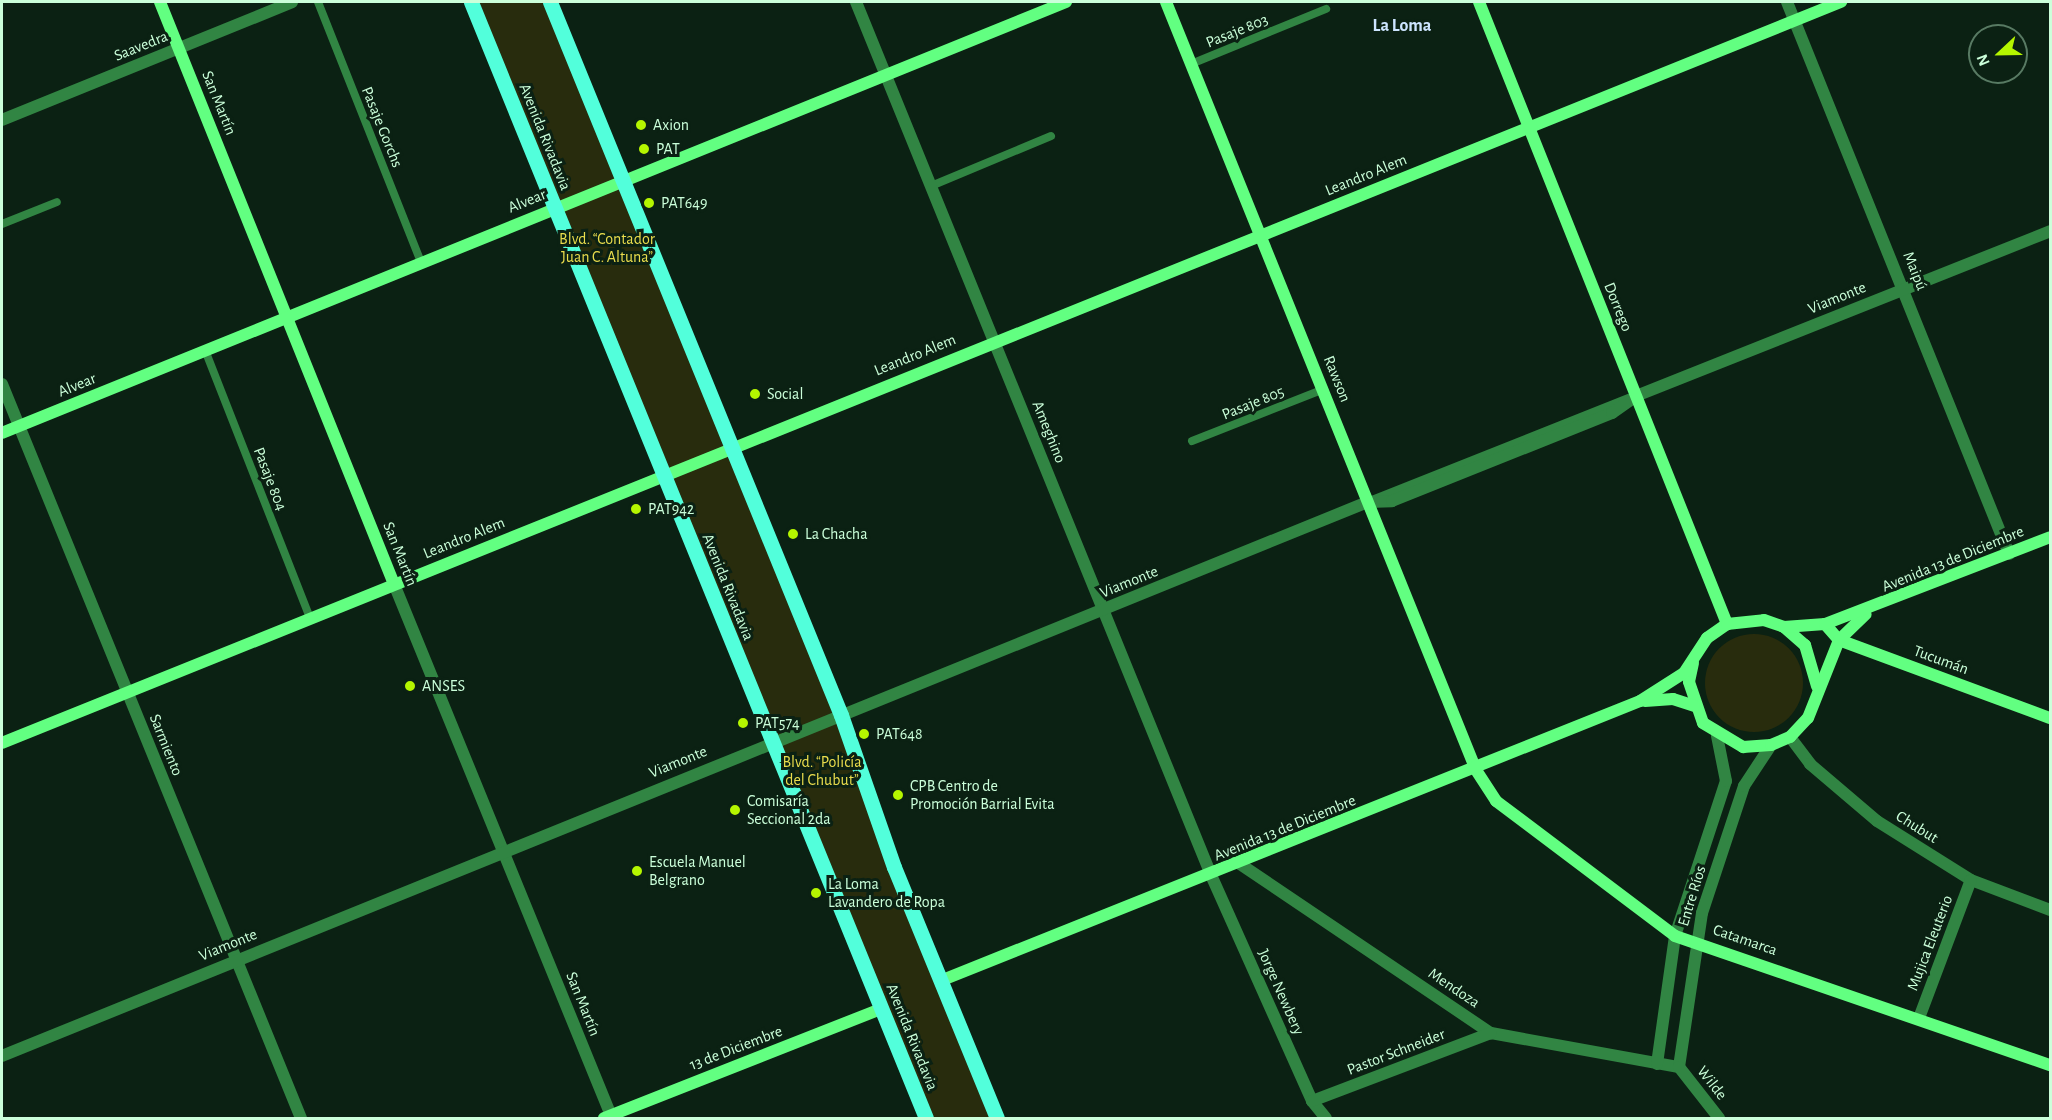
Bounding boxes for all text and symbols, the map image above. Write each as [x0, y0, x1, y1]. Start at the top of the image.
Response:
street label: Pasaje 803 [1203, 10, 1271, 52]
district label: La Loma [1373, 15, 1431, 37]
north arrow [1968, 24, 2028, 84]
street label: Saavedra [111, 27, 171, 65]
text: N [1974, 52, 1993, 68]
street label: San Martín [197, 68, 241, 138]
street label: Avenida Rivadavia [515, 81, 575, 193]
street label: Pasaje Gorchs [357, 84, 407, 170]
place label: Axion [653, 115, 689, 135]
marker: Axion [634, 118, 648, 132]
place label: PAT [656, 139, 680, 159]
marker: PAT [637, 142, 651, 156]
street label: Leandro Alem [1322, 150, 1410, 200]
street label: Alvear [505, 185, 549, 217]
place label: PAT649 [661, 193, 707, 213]
marker: PAT649 [642, 196, 656, 210]
park label: Blvd. “Contador Juan C. Altuna” [559, 229, 655, 267]
street label: Maipú [1899, 249, 1931, 293]
street label: Viamonte [1805, 278, 1869, 318]
street label: Dorrego [1600, 280, 1636, 334]
street label: Leandro Alem [871, 330, 959, 380]
street label: Rawson [1319, 353, 1355, 405]
street label: Alvear [55, 369, 99, 401]
street label: Pasaje 805 [1219, 382, 1287, 424]
place label: Social [767, 384, 803, 404]
marker: Social [748, 387, 762, 401]
street label: Ameghino [1028, 398, 1070, 466]
street label: Pasaje 804 [249, 444, 291, 514]
place label: PAT942 [648, 499, 694, 519]
marker: PAT942 [629, 502, 643, 516]
street label: Leandro Alem [420, 513, 508, 563]
street label: San Martín [378, 519, 422, 589]
street label: Avenida 13 de Diciembre [1879, 522, 2027, 596]
place label: La Chacha [805, 524, 868, 544]
marker: La Chacha [786, 527, 800, 541]
street label: Avenida Rivadavia [698, 531, 758, 643]
street label: Viamonte [1097, 562, 1161, 602]
street label: Tucumán [1911, 641, 1971, 679]
place label: ANSES [422, 676, 465, 696]
marker: ANSES [403, 679, 417, 693]
street label: Sarmiento [145, 711, 187, 779]
place label: PAT574 [755, 713, 800, 733]
marker: PAT574 [736, 716, 750, 730]
place label: PAT648 [876, 724, 923, 744]
marker: PAT648 [857, 727, 871, 741]
street label: Viamonte [646, 742, 710, 782]
park label: Blvd. “Policía del Chubut” [782, 752, 862, 790]
place label: CPB Centro de Promoción Barrial Evita [910, 776, 1055, 814]
marker: CPB Centro de Promoción Barrial Evita [891, 788, 905, 802]
place label: Comisaría Seccional 2da [747, 791, 831, 829]
street label: Avenida 13 de Diciembre [1211, 791, 1359, 865]
marker: Comisaría Seccional 2da [728, 803, 742, 817]
street label: Chubut [1892, 807, 1942, 847]
place label: Escuela Manuel Belgrano [649, 852, 746, 890]
street label: Entre Ríos [1674, 863, 1710, 929]
marker: Escuela Manuel Belgrano [630, 864, 644, 878]
place label: La Loma Lavandero de Ropa [828, 874, 945, 912]
marker: La Loma Lavandero de Ropa [809, 886, 823, 900]
street label: Mujica Eleuterio [1903, 892, 1957, 994]
street label: Catamarca [1710, 920, 1780, 960]
street label: Viamonte [196, 925, 260, 965]
street label: Jorge Newbery [1254, 946, 1308, 1038]
street label: Mendoza [1425, 964, 1483, 1012]
street label: San Martín [561, 969, 605, 1039]
street label: Avenida Rivadavia [882, 981, 942, 1093]
street label: 13 de Diciembre [687, 1021, 785, 1075]
street label: Pastor Schneider [1344, 1024, 1448, 1080]
street label: Wilde [1693, 1062, 1731, 1104]

